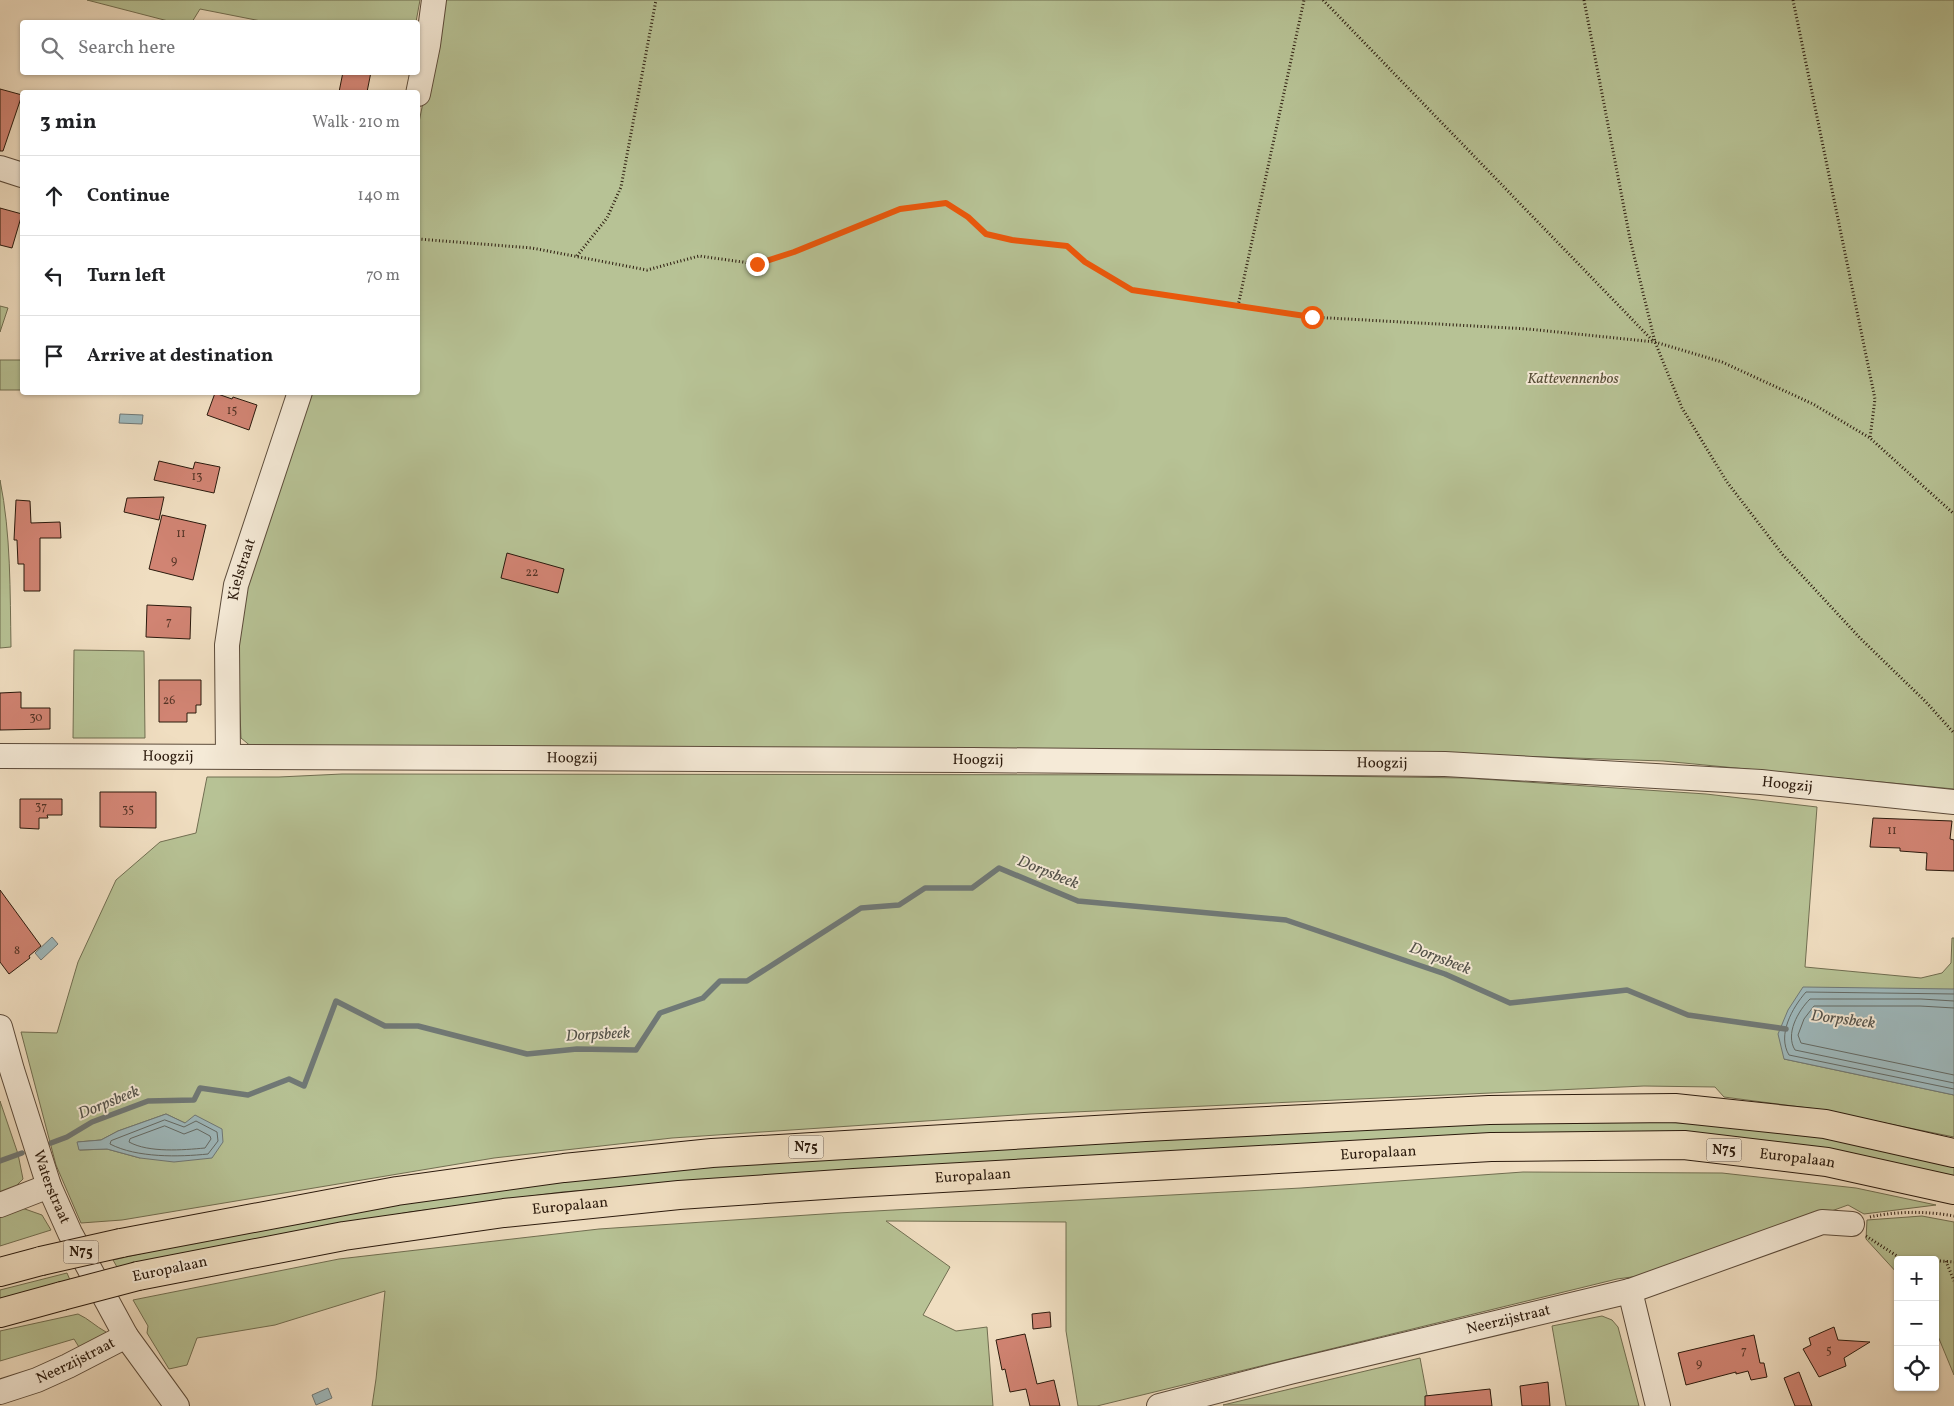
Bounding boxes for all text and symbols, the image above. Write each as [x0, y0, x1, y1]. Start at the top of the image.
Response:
search box [20, 20, 420, 75]
icon: search [38, 34, 66, 62]
text: Search here [78, 35, 175, 61]
text: 3 min [40, 108, 96, 137]
text: Walk · 210 m [312, 112, 400, 134]
icon: ahead [40, 182, 68, 210]
text: Continue [87, 183, 170, 209]
text: 140 m [358, 185, 400, 207]
route end [746, 253, 769, 276]
icon: left [40, 262, 68, 290]
text: Turn left [87, 263, 166, 289]
text: 70 m [366, 265, 400, 287]
route start [1301, 306, 1324, 329]
icon: arrive [40, 342, 68, 370]
text: Arrive at destination [87, 343, 273, 369]
park label: Kattevennenbos [1527, 369, 1619, 390]
house number: 15 [227, 403, 237, 419]
house number: 13 [192, 469, 202, 485]
house number: 11 [176, 526, 186, 542]
street label: Kielstraat [223, 536, 261, 602]
house number: 9 [171, 553, 177, 569]
house number: 22 [526, 565, 538, 581]
house number: 7 [166, 614, 172, 630]
house number: 26 [163, 693, 175, 709]
house number: 30 [29, 710, 43, 726]
street label: Hoogzij [142, 746, 194, 767]
street label: Hoogzij [546, 748, 598, 769]
street label: Hoogzij [952, 749, 1004, 771]
street label: Hoogzij [1356, 753, 1408, 774]
street label: Hoogzij [1761, 772, 1814, 798]
house number: 37 [35, 799, 47, 815]
house number: 35 [122, 802, 134, 818]
house number: 11 [1887, 823, 1897, 839]
water label: Dorpsbeek [1014, 851, 1083, 896]
water label: Dorpsbeek [1406, 937, 1475, 981]
house number: 8 [14, 943, 20, 959]
water label: Dorpsbeek [1810, 1005, 1877, 1035]
water label: Dorpsbeek [565, 1022, 631, 1048]
water label: Dorpsbeek [75, 1080, 144, 1125]
road number: N75 [788, 1136, 824, 1158]
road number: N75 [1706, 1138, 1742, 1162]
street label: Europalaan [1340, 1141, 1417, 1166]
street label: Europalaan [1758, 1144, 1837, 1174]
street label: Waterstraat [28, 1147, 75, 1227]
street label: Europalaan [934, 1164, 1012, 1189]
street label: Europalaan [531, 1192, 609, 1221]
road number: N75 [64, 1240, 98, 1264]
street label: Europalaan [131, 1252, 209, 1288]
map controls [1894, 1256, 1939, 1391]
button: + [1894, 1256, 1939, 1301]
street label: Neerzijstraat [1464, 1300, 1553, 1340]
button: − [1894, 1301, 1939, 1346]
street label: Neerzijstraat [33, 1333, 119, 1389]
house number: 7 [1741, 1343, 1747, 1359]
house number: 5 [1826, 1343, 1832, 1359]
button: locate [1894, 1346, 1939, 1391]
house number: 9 [1696, 1356, 1702, 1372]

